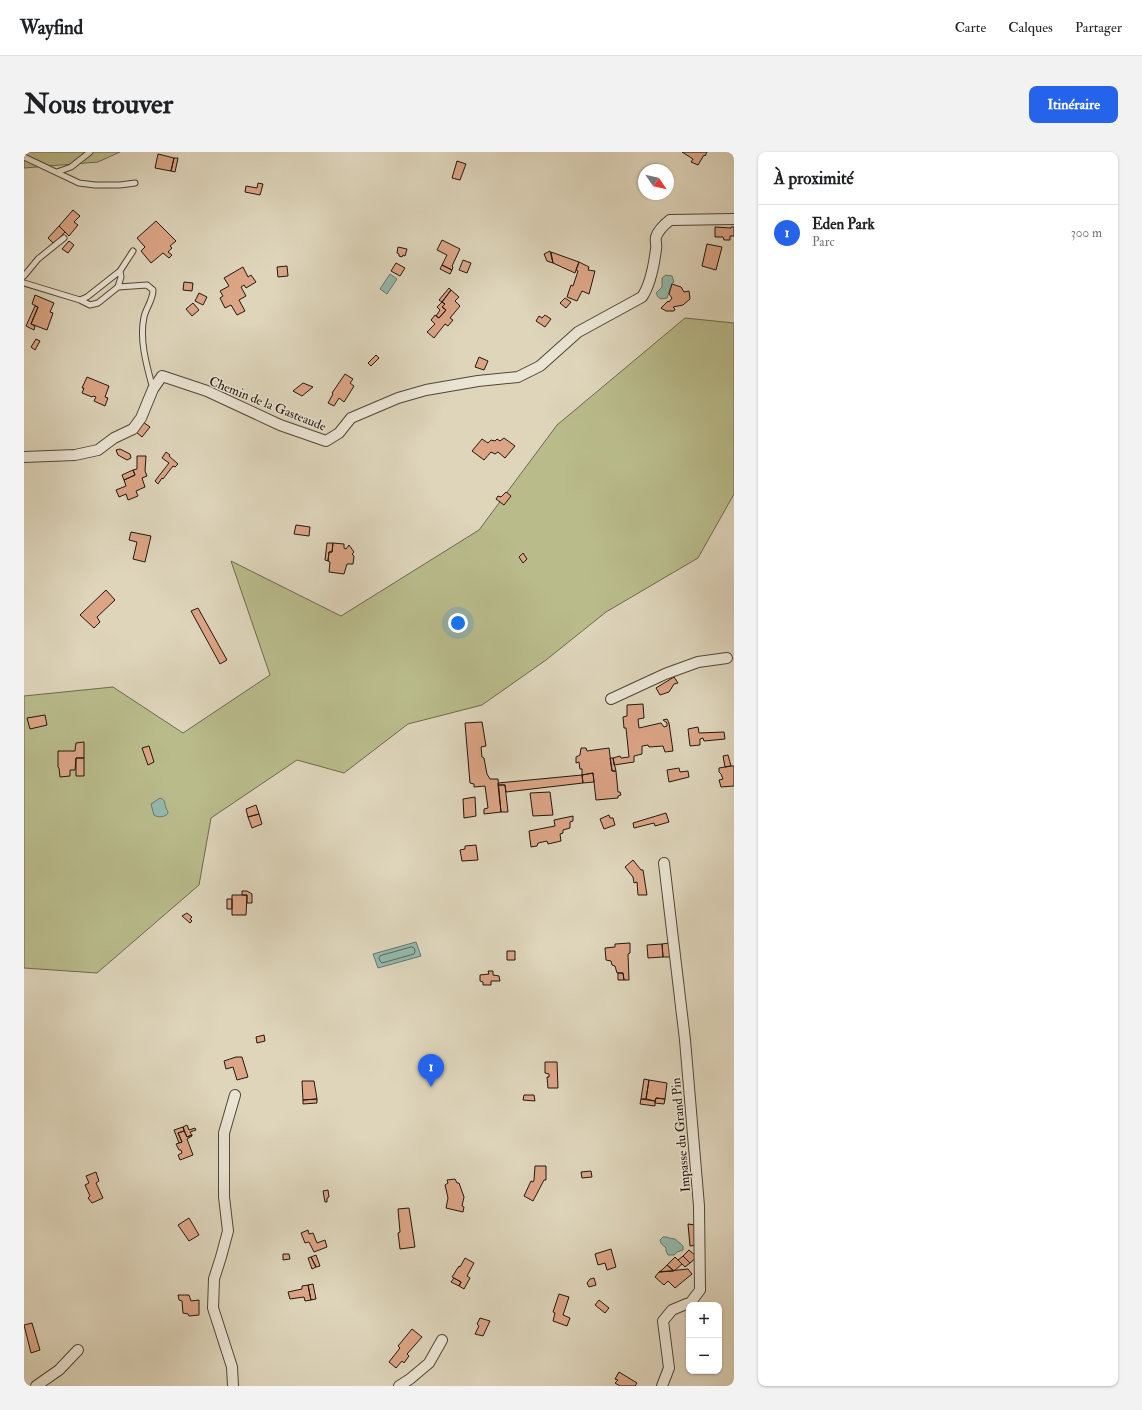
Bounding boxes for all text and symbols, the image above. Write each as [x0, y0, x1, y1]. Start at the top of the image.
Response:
text: Wayfind [20, 16, 83, 40]
text: Carte [955, 19, 986, 36]
text: Calques [1008, 19, 1053, 36]
text: Partager [1075, 19, 1122, 36]
button: Itinéraire [1029, 86, 1118, 123]
text: Nous trouver [24, 87, 173, 122]
north arrow [638, 164, 674, 200]
text: À proximité [774, 168, 854, 189]
text: Eden Park [812, 215, 875, 234]
text: 1 [785, 225, 789, 241]
text: 300 m [1071, 225, 1102, 241]
text: Parc [812, 234, 835, 250]
street label: Chemin de la Gasteaude [207, 373, 329, 435]
your location [448, 613, 468, 633]
pin: 1 [418, 1054, 444, 1087]
street label: Impasse du Grand Pin [668, 1077, 695, 1193]
map controls [686, 1302, 722, 1374]
button: + [686, 1302, 722, 1338]
button: − [686, 1338, 722, 1374]

